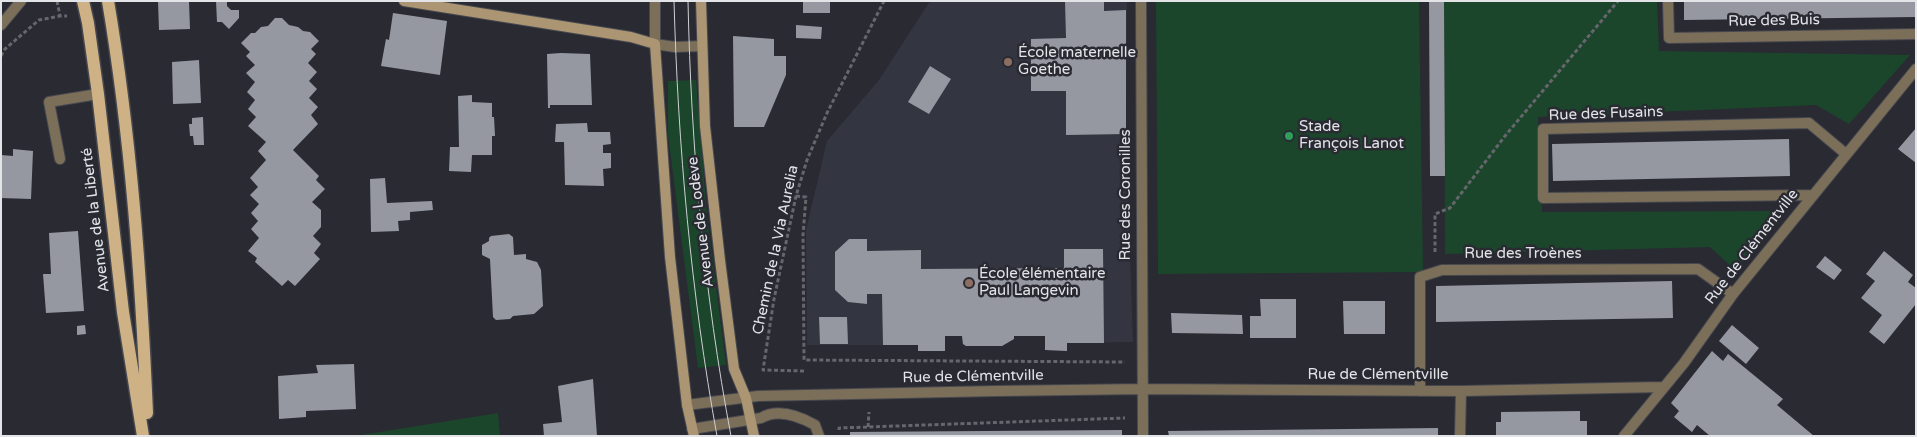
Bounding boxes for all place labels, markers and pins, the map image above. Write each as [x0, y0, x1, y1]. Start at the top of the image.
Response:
place label: École maternelle Goethe [1018, 44, 1136, 79]
marker: École maternelle Goethe [1002, 56, 1014, 68]
place label: Stade François Lanot [1299, 118, 1404, 153]
marker: Stade François Lanot [1283, 130, 1295, 142]
place label: École élémentaire Paul Langevin [979, 265, 1105, 300]
marker: École élémentaire Paul Langevin [963, 277, 975, 289]

